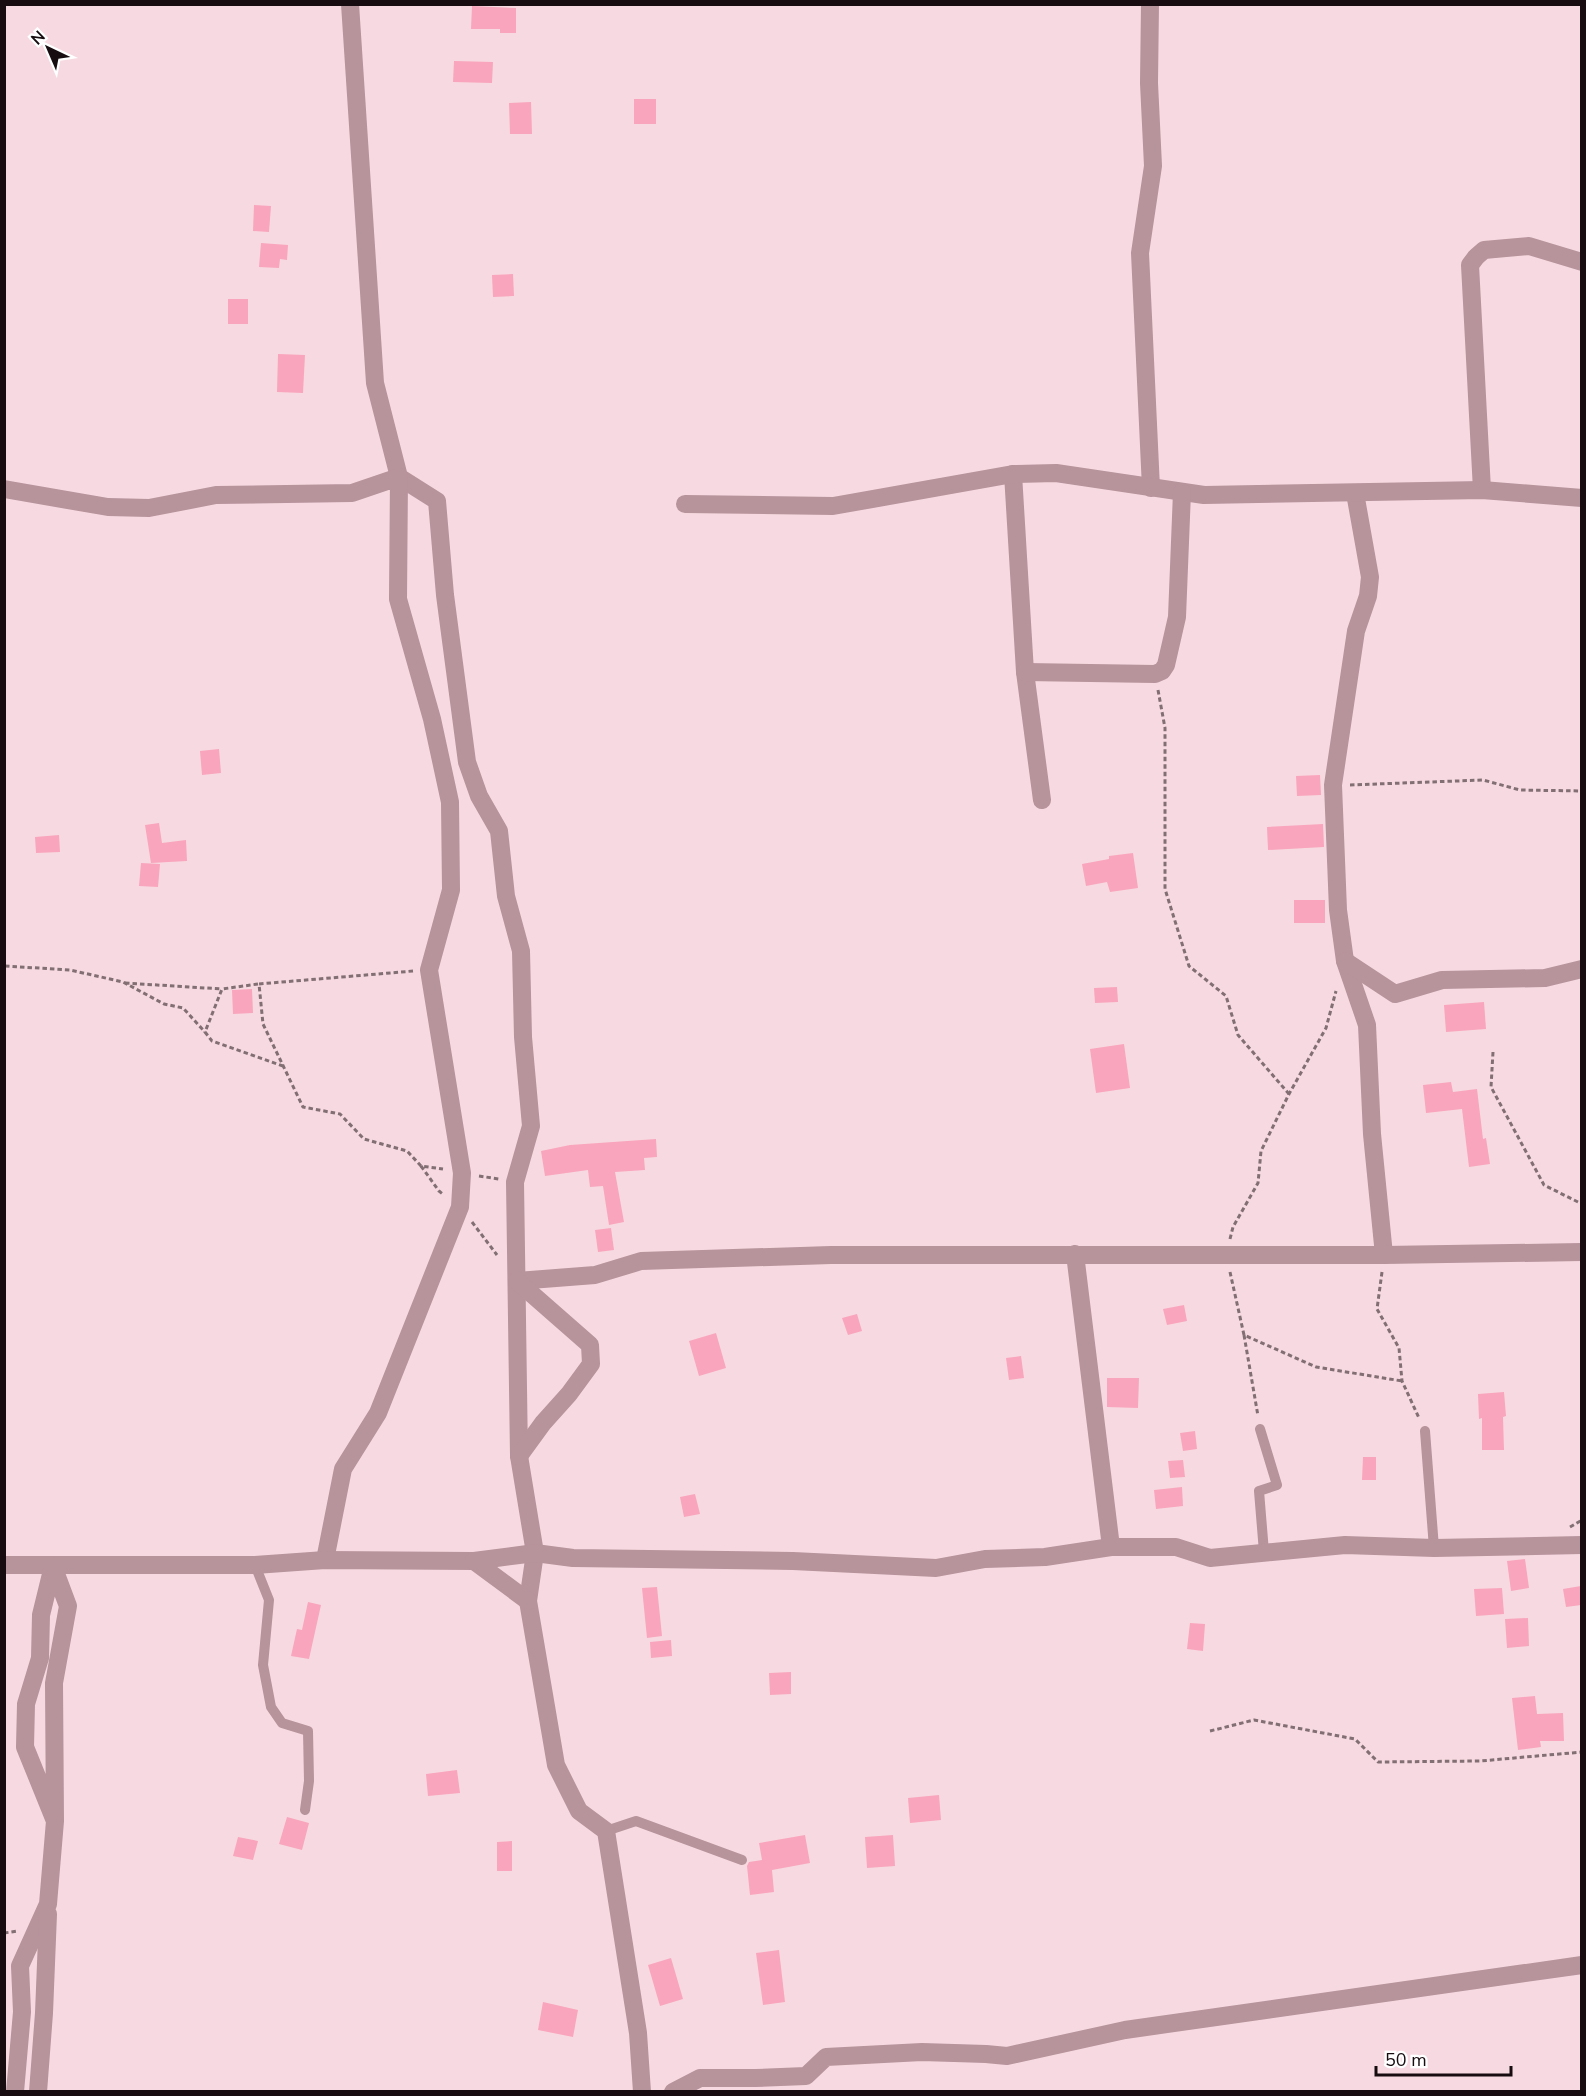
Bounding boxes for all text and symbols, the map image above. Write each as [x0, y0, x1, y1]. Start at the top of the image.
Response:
north arrow [18, 18, 78, 78]
text: N [26, 26, 50, 50]
scale bar [1376, 2039, 1511, 2077]
text: 50 m [1385, 2048, 1427, 2072]

